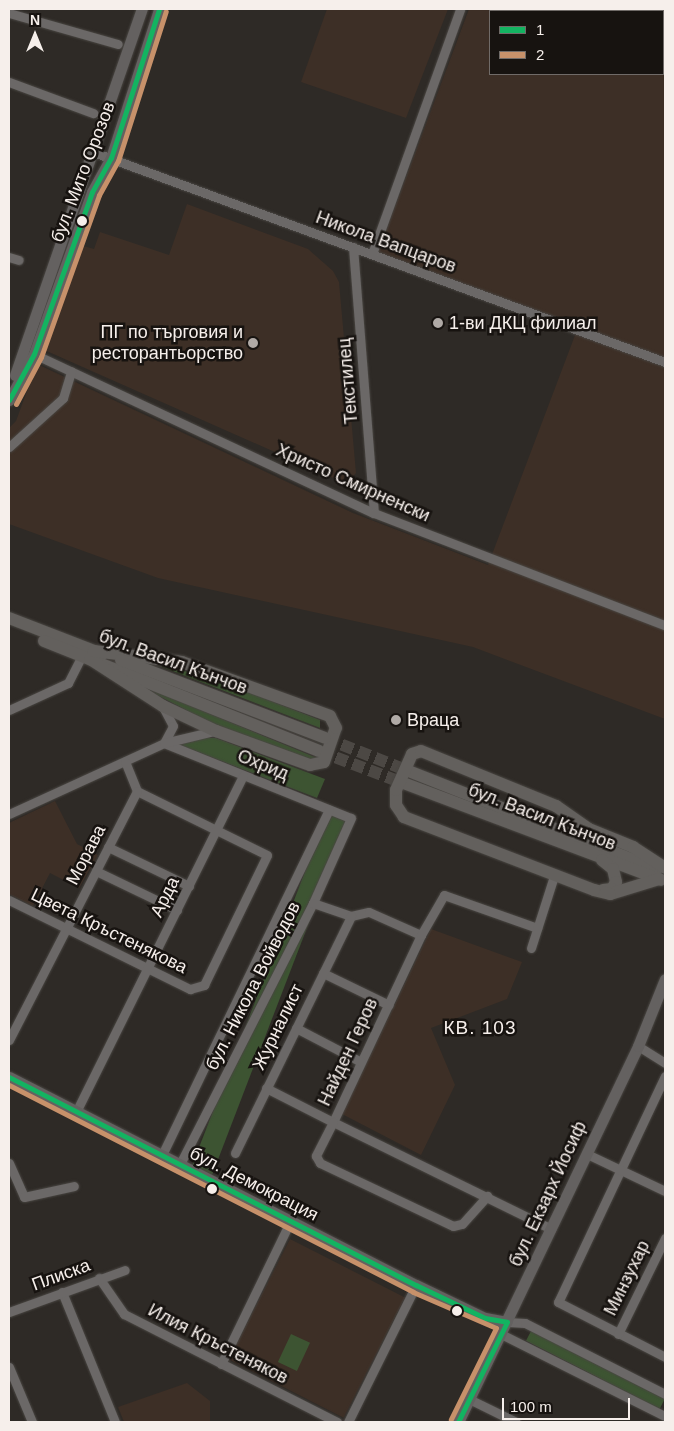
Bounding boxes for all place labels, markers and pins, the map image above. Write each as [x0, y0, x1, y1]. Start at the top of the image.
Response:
unlabelled marker [77, 216, 87, 226]
place label: 1-ви ДКЦ филиал [449, 312, 597, 334]
marker: 1-ви ДКЦ филиал [431, 316, 445, 330]
place label: ПГ по търговия и ресторантьорство [92, 322, 243, 364]
marker: ПГ по търговия и ресторантьорство [247, 337, 259, 349]
place label: Враца [407, 709, 459, 731]
marker: Враца [389, 713, 403, 727]
unlabelled marker [207, 1184, 217, 1194]
unlabelled marker [452, 1306, 462, 1316]

